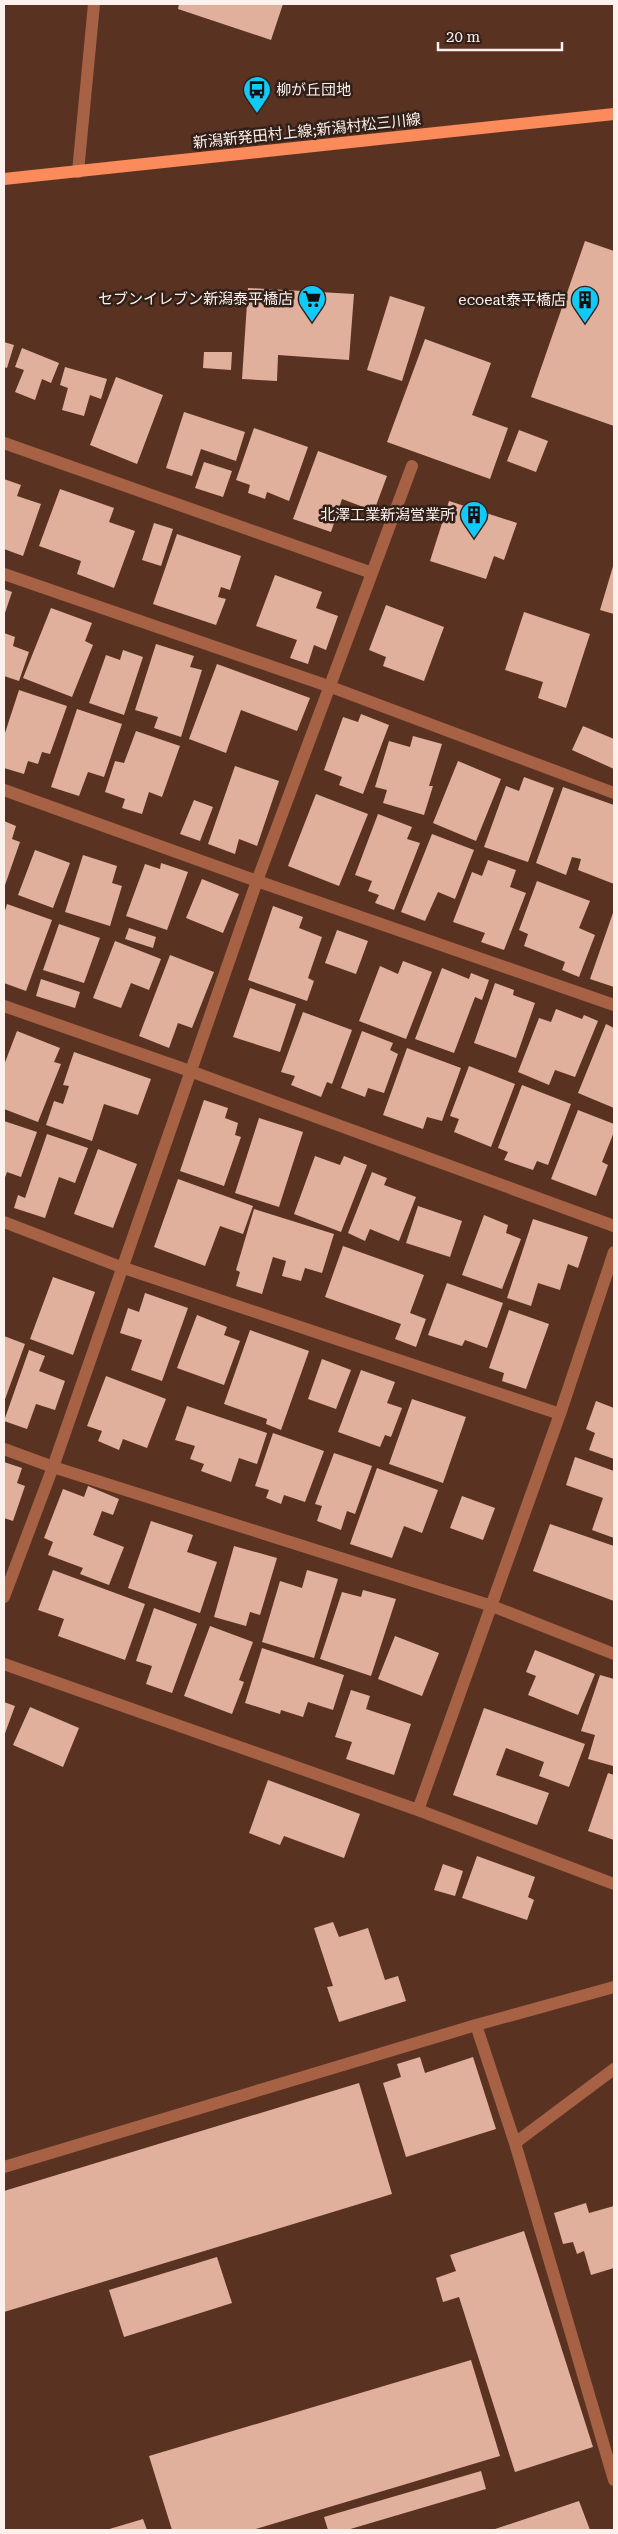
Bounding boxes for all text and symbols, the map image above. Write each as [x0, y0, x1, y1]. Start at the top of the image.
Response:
scale bar [438, 20, 562, 52]
text: 20 m [446, 28, 481, 46]
bus stop icon: 柳が丘団地 [242, 75, 272, 114]
place label: 柳が丘団地 [276, 81, 351, 99]
street label: 新潟新発田村上線;新潟村松三川線 [192, 110, 422, 152]
supermarket icon: セブンイレブン新潟泰平橋店 [297, 284, 327, 323]
building icon: ecoeat泰平橋店 [570, 285, 600, 324]
place label: セブンイレブン新潟泰平橋店 [98, 290, 293, 308]
place label: ecoeat泰平橋店 [458, 291, 566, 309]
building icon: 北澤工業新潟営業所 [459, 500, 489, 539]
place label: 北澤工業新潟営業所 [320, 506, 455, 524]

